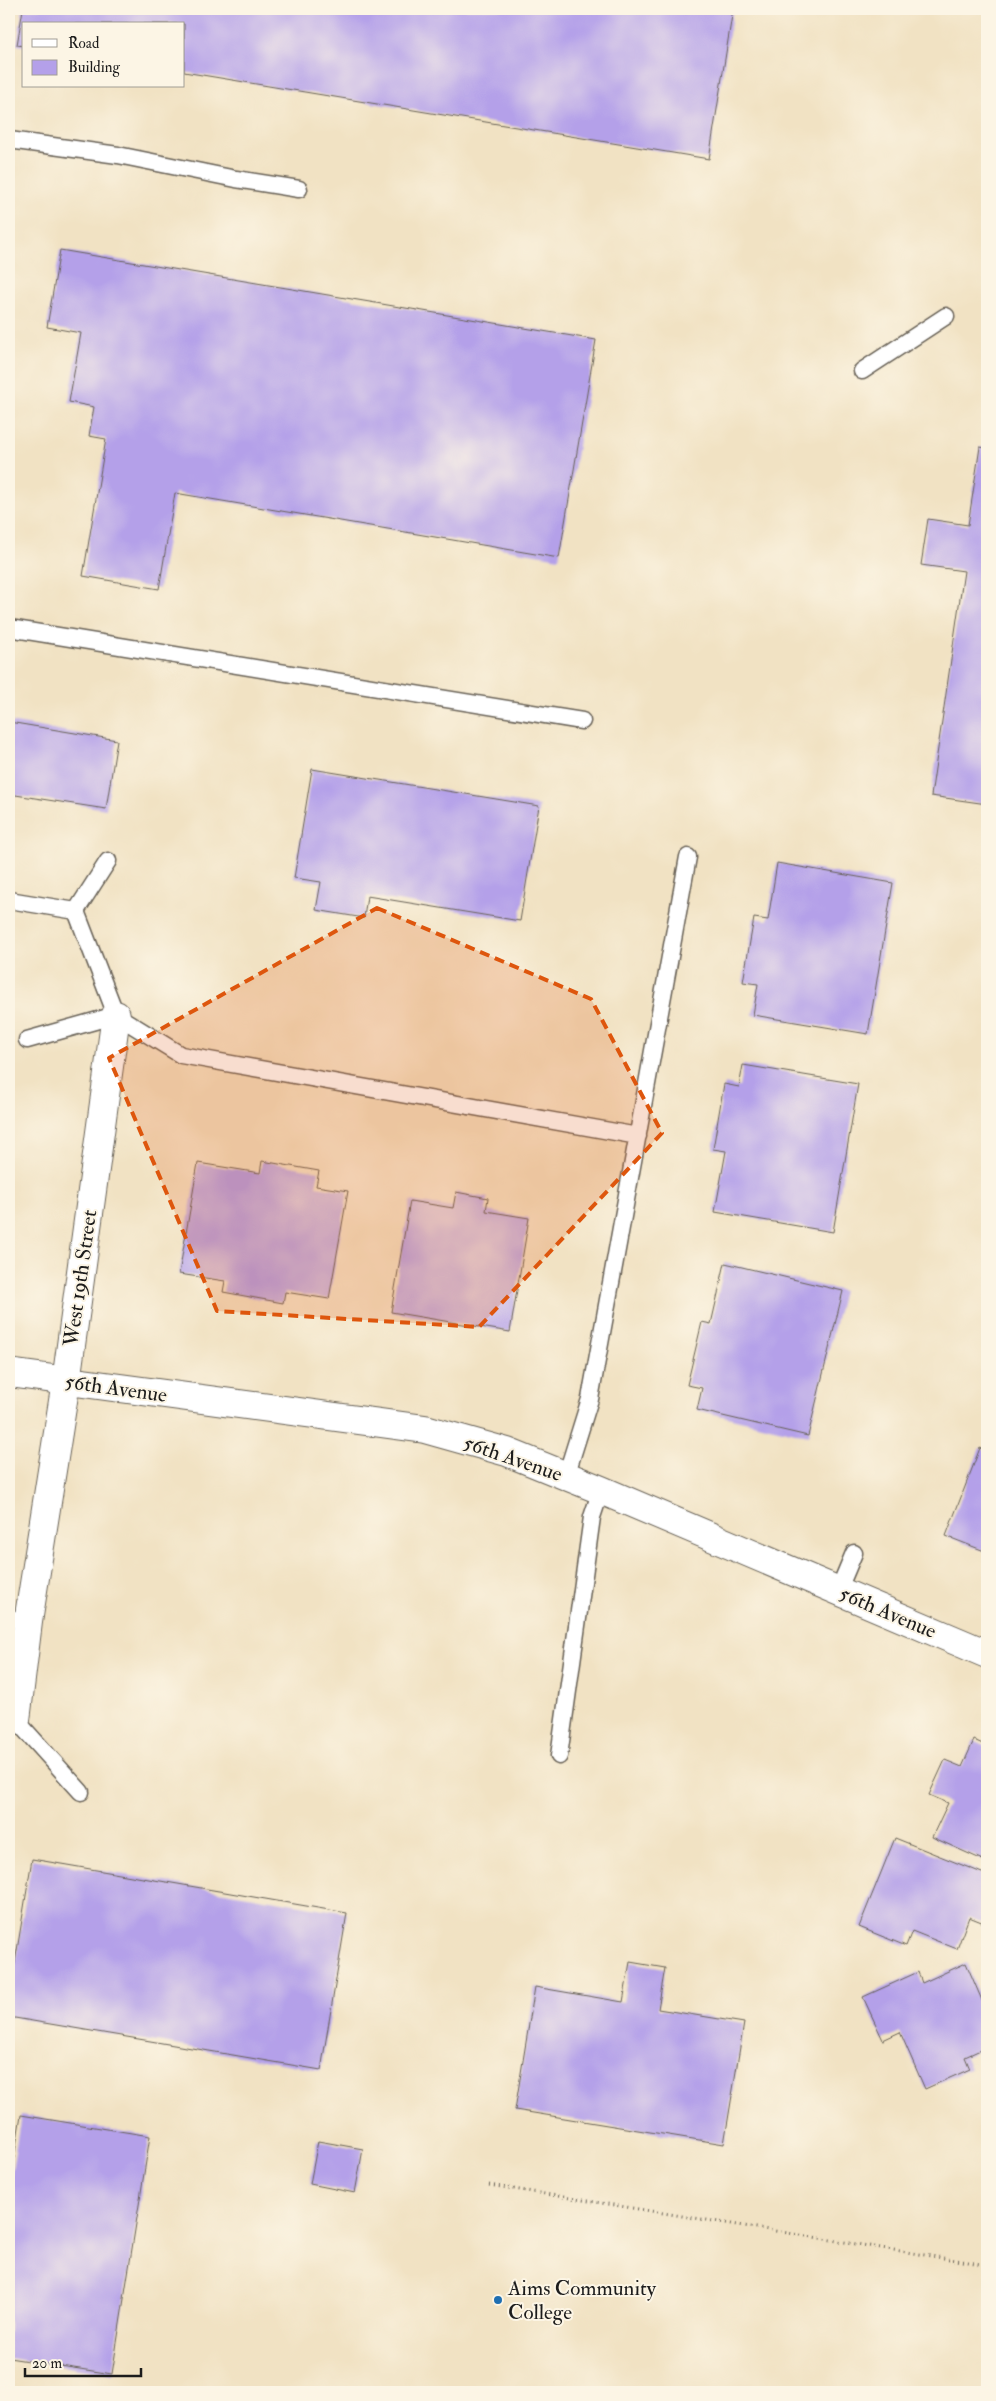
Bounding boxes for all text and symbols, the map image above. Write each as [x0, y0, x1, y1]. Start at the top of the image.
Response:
legend [22, 22, 185, 88]
text: Road [68, 34, 100, 53]
text: Building [68, 58, 120, 77]
street label: West 19th Street [57, 1208, 103, 1349]
street label: 56th Avenue [63, 1368, 169, 1409]
street label: 56th Avenue [460, 1429, 566, 1488]
street label: 56th Avenue [835, 1580, 941, 1645]
place label: Aims Community College [507, 2275, 657, 2326]
marker: Aims Community College [492, 2294, 504, 2306]
scale bar [25, 2346, 141, 2378]
text: 20 m [32, 2354, 62, 2373]

